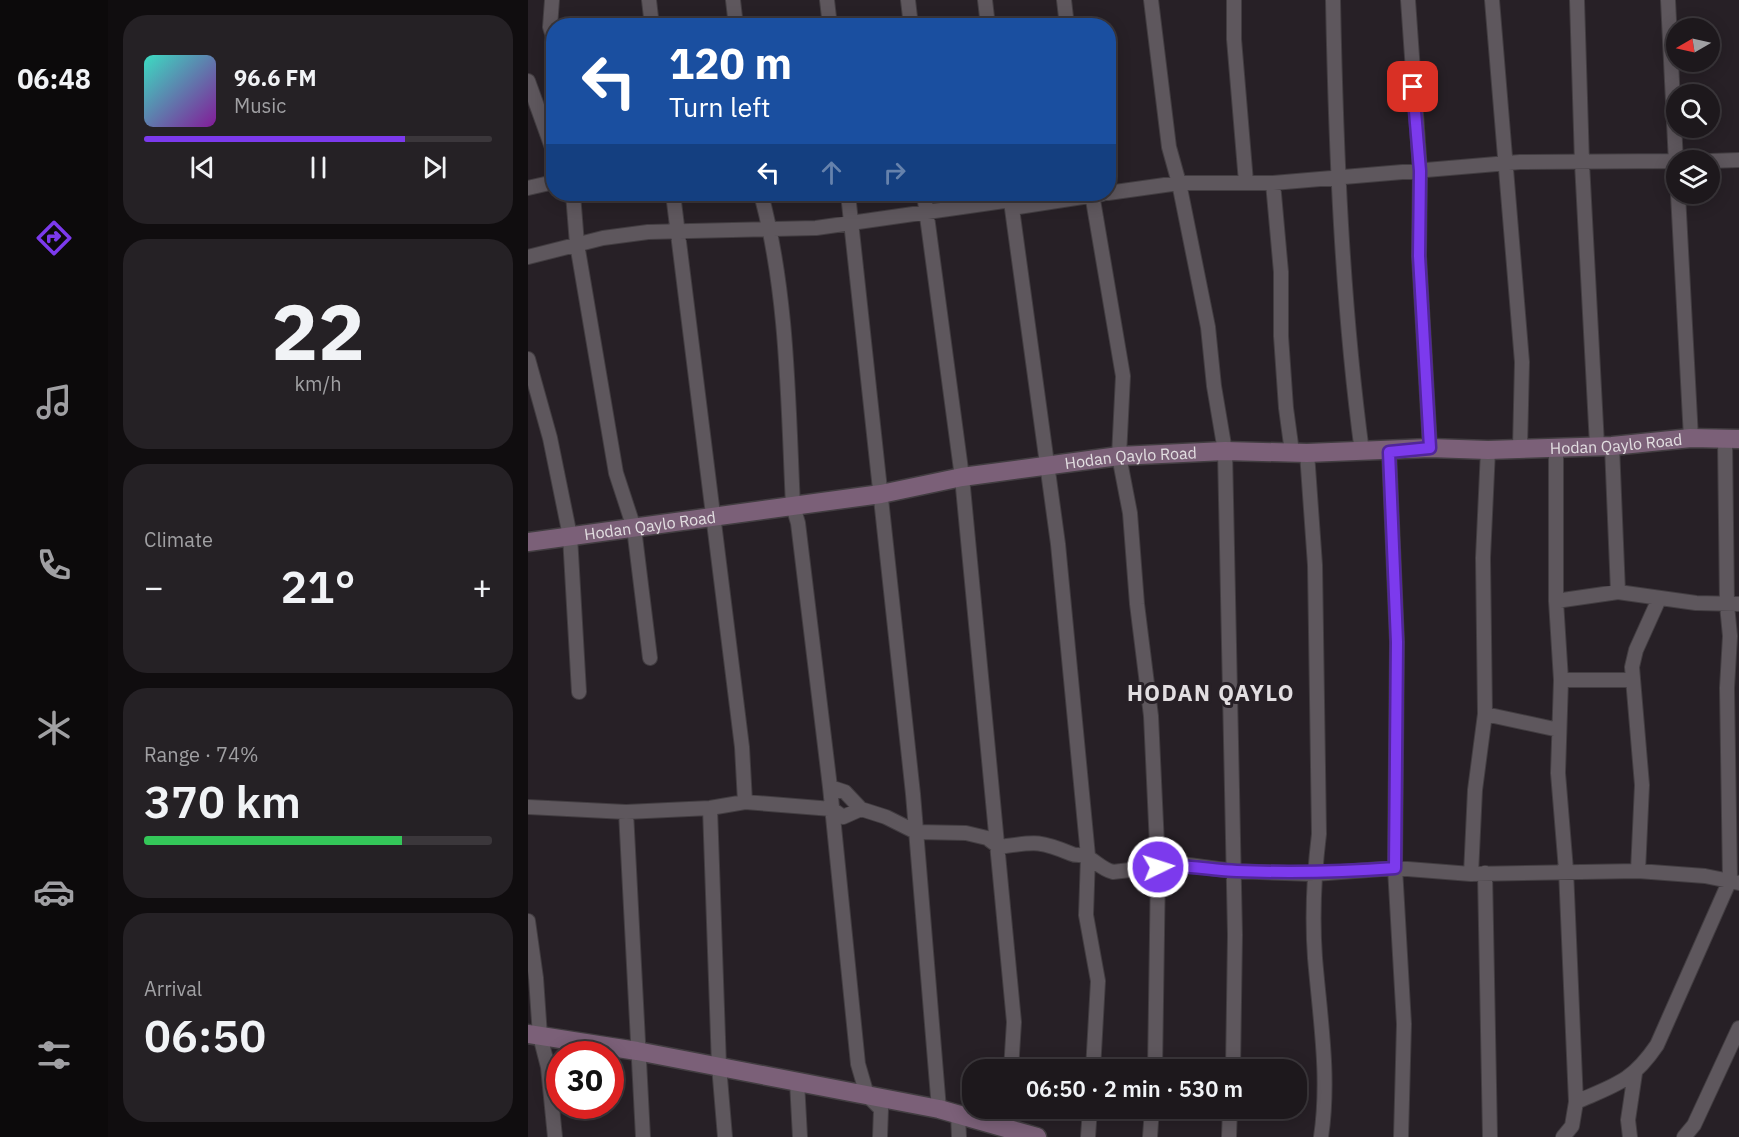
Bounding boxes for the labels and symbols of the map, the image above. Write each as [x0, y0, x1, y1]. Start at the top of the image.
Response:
north arrow [1666, 18, 1720, 72]
pin [1387, 61, 1438, 112]
street label: Hodan Qaylo Road [1550, 429, 1683, 458]
street label: Hodan Qaylo Road [1063, 442, 1197, 473]
street label: Hodan Qaylo Road [583, 507, 717, 544]
district label: HODAN QAYLO [1127, 678, 1295, 707]
position arrow [1126, 835, 1190, 899]
speed limit sign: 30 [546, 1041, 624, 1119]

